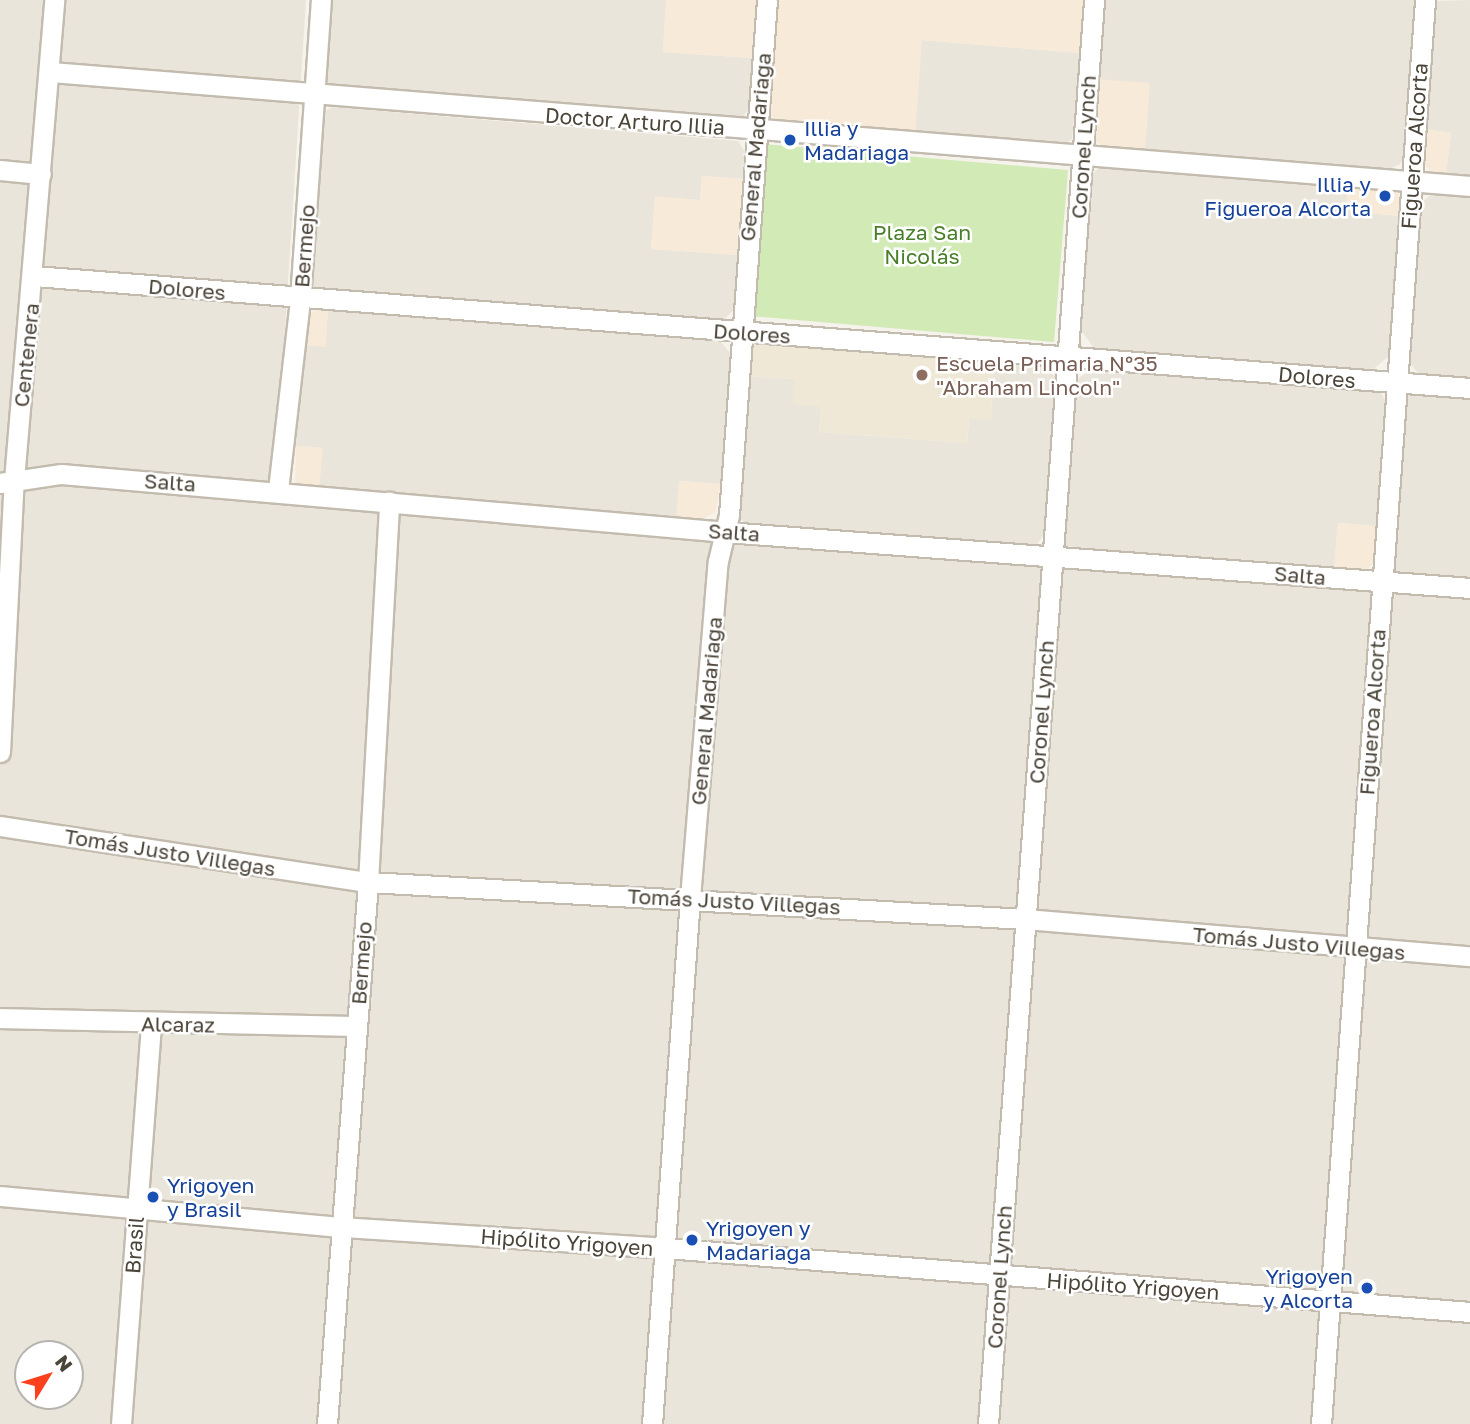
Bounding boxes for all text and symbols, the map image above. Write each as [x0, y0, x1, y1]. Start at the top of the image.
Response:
street label: General Madariaga [734, 52, 776, 242]
street label: Figueroa Alcorta [1396, 62, 1432, 230]
street label: Coronel Lynch [1065, 74, 1101, 220]
street label: Doctor Arturo Illia [544, 102, 726, 140]
place label: Illia y Madariaga [804, 115, 909, 165]
marker: Illia y Madariaga [782, 132, 798, 148]
place label: Illia y Figueroa Alcorta [1204, 171, 1371, 221]
marker: Illia y Figueroa Alcorta [1377, 188, 1393, 204]
street label: Bermejo [289, 204, 319, 288]
park label: Plaza San Nicolás [873, 219, 971, 269]
street label: Dolores [147, 273, 227, 305]
street label: Centenera [8, 302, 44, 408]
street label: Dolores [712, 318, 792, 348]
place label: Escuela Primaria N°35 "Abraham Lincoln" [936, 350, 1158, 400]
street label: Dolores [1277, 361, 1357, 393]
marker: Escuela Primaria N°35 "Abraham Lincoln" [914, 367, 930, 383]
street label: Salta [143, 468, 197, 496]
street label: Salta [707, 518, 761, 546]
street label: Salta [1273, 560, 1327, 590]
street label: General Madariaga [685, 616, 727, 806]
street label: Figueroa Alcorta [1354, 628, 1390, 796]
street label: Coronel Lynch [1023, 639, 1059, 785]
street label: Tomás Justo Villegas [63, 823, 277, 881]
street label: Tomás Justo Villegas [627, 883, 841, 919]
street label: Bermejo [346, 921, 376, 1005]
street label: Tomás Justo Villegas [1192, 921, 1406, 965]
street label: Alcaraz [141, 1011, 215, 1037]
place label: Yrigoyen y Brasil [167, 1172, 255, 1222]
marker: Yrigoyen y Brasil [145, 1189, 161, 1205]
street label: Coronel Lynch [981, 1204, 1017, 1350]
street label: Brasil [119, 1215, 149, 1275]
place label: Yrigoyen y Madariaga [706, 1215, 811, 1265]
street label: Hipólito Yrigoyen [480, 1223, 654, 1261]
marker: Yrigoyen y Madariaga [684, 1232, 700, 1248]
place label: Yrigoyen y Alcorta [1263, 1263, 1353, 1313]
street label: Hipólito Yrigoyen [1046, 1267, 1220, 1305]
marker: Yrigoyen y Alcorta [1359, 1280, 1375, 1296]
north arrow [14, 1340, 84, 1410]
text: N [51, 1350, 78, 1376]

